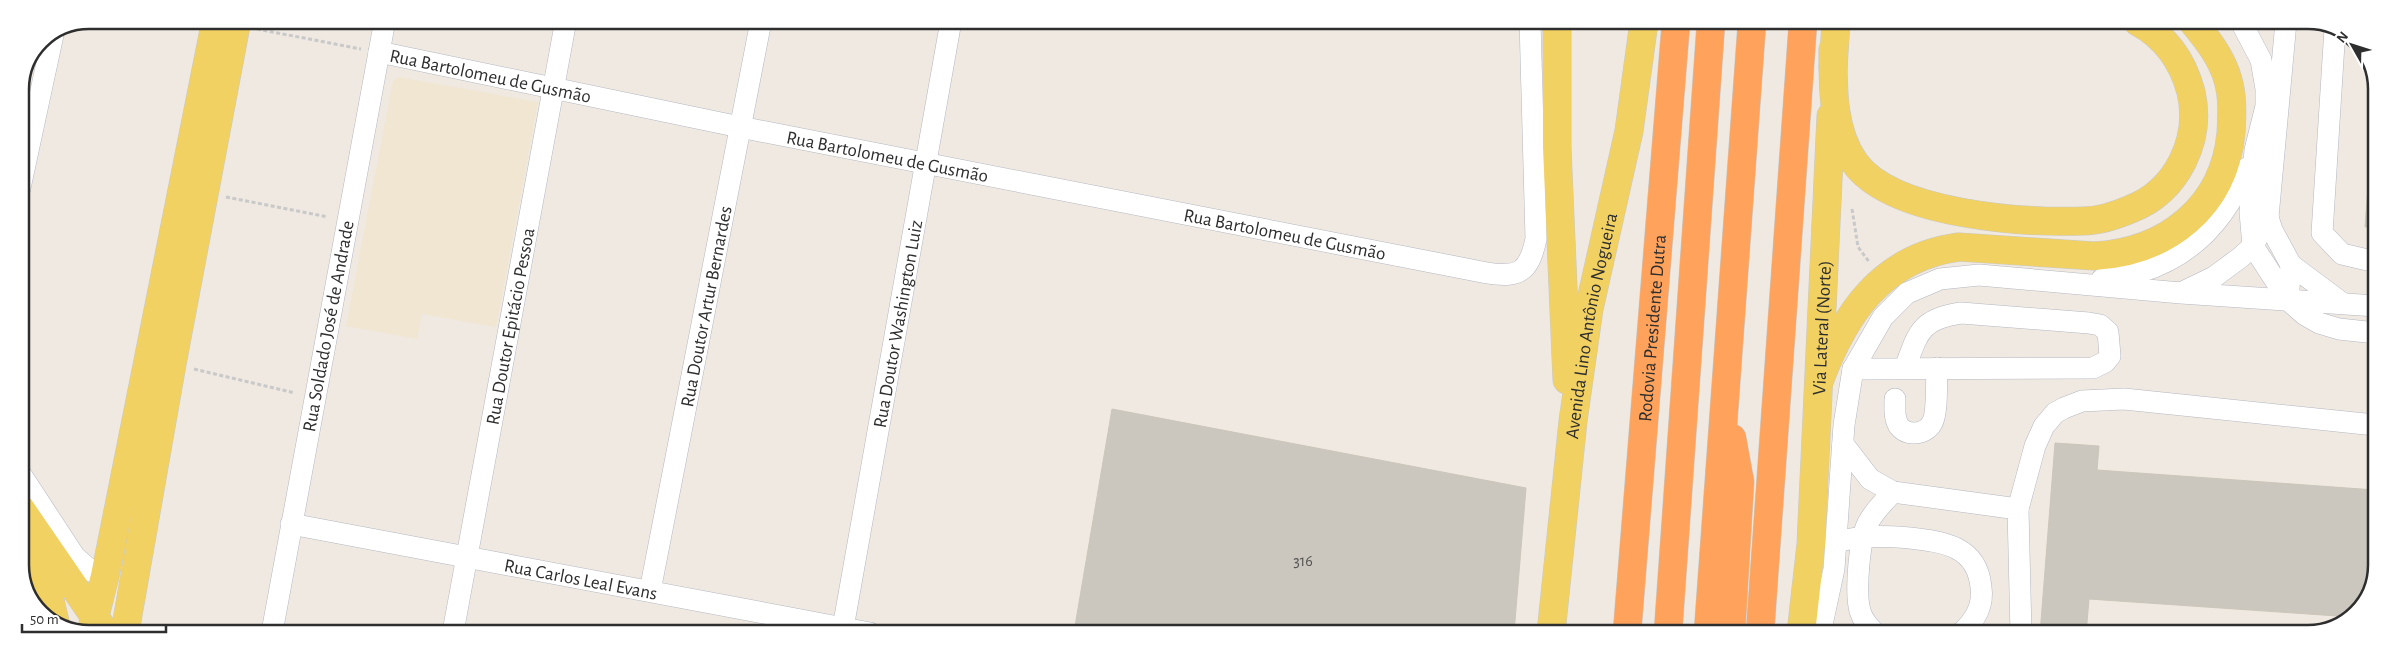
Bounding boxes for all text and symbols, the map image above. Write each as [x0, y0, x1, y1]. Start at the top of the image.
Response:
north arrow [2327, 20, 2377, 70]
text: N [2334, 29, 2351, 46]
street label: Rua Bartolomeu de Gusmão [388, 46, 593, 107]
street label: Rua Bartolomeu de Gusmão [785, 128, 990, 186]
street label: Rua Doutor Artur Bernardes [678, 205, 736, 409]
street label: Rua Bartolomeu de Gusmão [1182, 206, 1387, 264]
street label: Avenida Lino Antônio Nogueira [1563, 211, 1621, 440]
street label: Rua Soldado José de Andrade [300, 219, 358, 434]
street label: Rua Doutor Washington Luiz [871, 219, 926, 429]
street label: Rua Doutor Epitácio Pessoa [483, 226, 538, 427]
street label: Rodovia Presidente Dutra [1636, 234, 1670, 422]
street label: Via Lateral (Norte) [1810, 260, 1835, 396]
house number: 316 [1293, 553, 1313, 569]
street label: Rua Carlos Leal Evans [502, 556, 659, 604]
scale bar [22, 602, 166, 634]
text: 50 m [30, 612, 59, 627]

